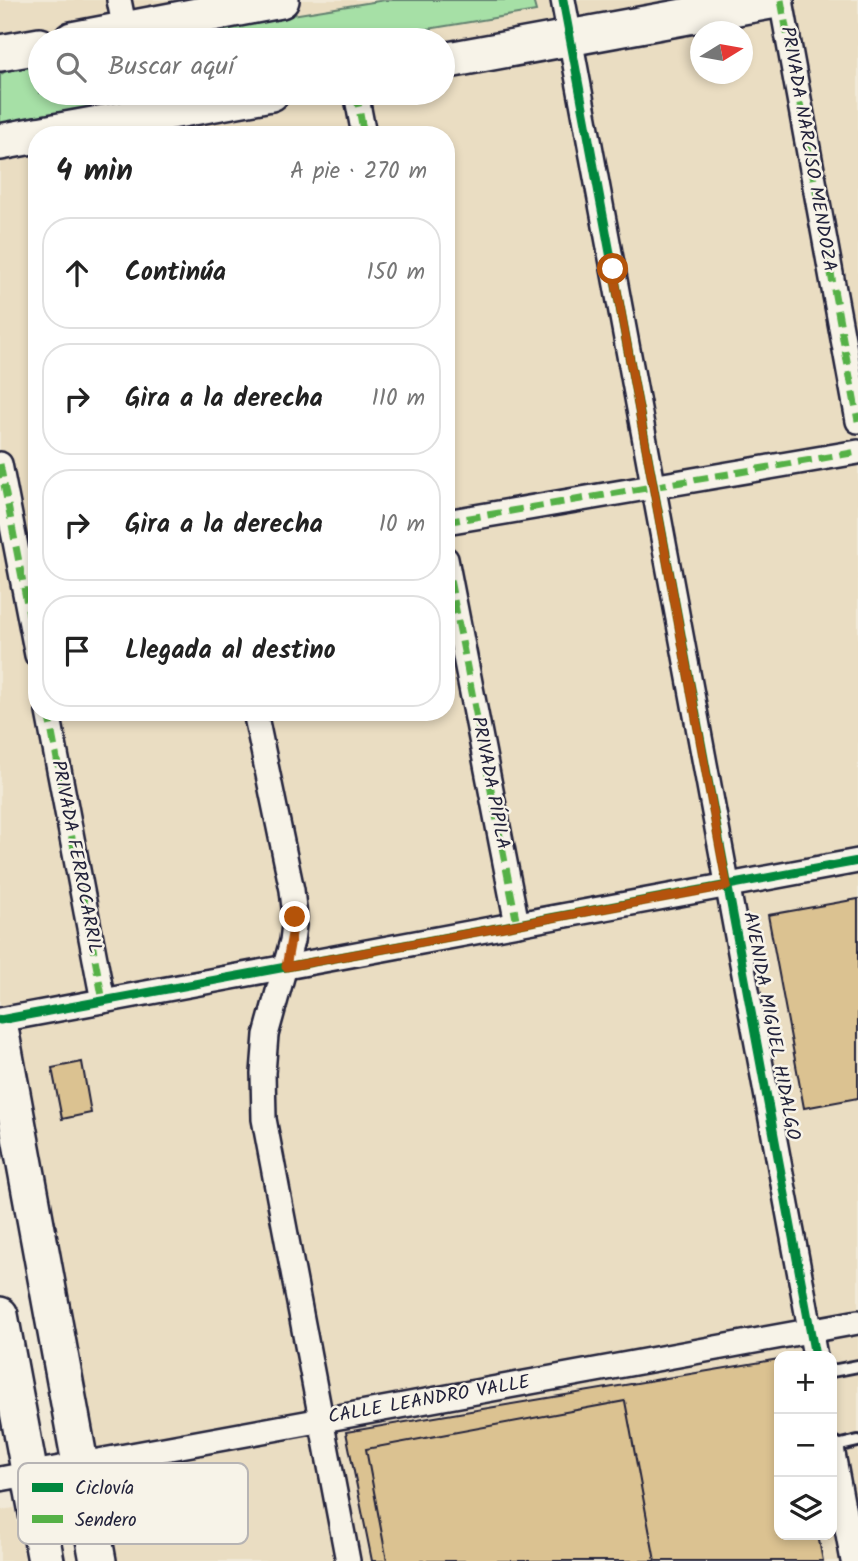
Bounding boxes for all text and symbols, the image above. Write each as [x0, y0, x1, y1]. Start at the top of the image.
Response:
north arrow [690, 21, 753, 84]
street label: PRIVADA NARCISO MENDOZA [772, 24, 844, 274]
search box [28, 28, 455, 105]
text: Buscar aquí [108, 46, 234, 88]
icon: search [52, 48, 90, 86]
text: 4 min [56, 148, 133, 196]
text: A pie · 270 m [290, 154, 427, 190]
text: Continúa [125, 252, 226, 294]
route start [597, 253, 628, 284]
icon: ahead [58, 254, 96, 292]
text: 150 m [366, 255, 425, 291]
text: Gira a la derecha [125, 378, 323, 420]
icon: right [58, 380, 96, 418]
text: 110 m [372, 381, 425, 417]
text: Gira a la derecha [125, 504, 323, 546]
icon: right [58, 506, 96, 544]
text: 10 m [379, 507, 425, 543]
text: Llegada al destino [125, 630, 336, 672]
icon: arrive [58, 632, 96, 670]
street label: PRIVADA PÍPILA [462, 714, 518, 852]
street label: PRIVADA FERROCARRIL [43, 758, 109, 956]
route end [279, 901, 310, 932]
street label: AVENIDA MIGUEL HIDALGO [734, 909, 808, 1143]
map controls [774, 1351, 837, 1540]
button: + [774, 1351, 837, 1414]
street label: CALLE LEANDRO VALLE [326, 1367, 533, 1433]
button: − [774, 1414, 837, 1477]
legend [18, 1463, 248, 1544]
text: Ciclovía [75, 1474, 134, 1504]
button: layers [774, 1477, 837, 1540]
text: Sendero [75, 1506, 137, 1536]

